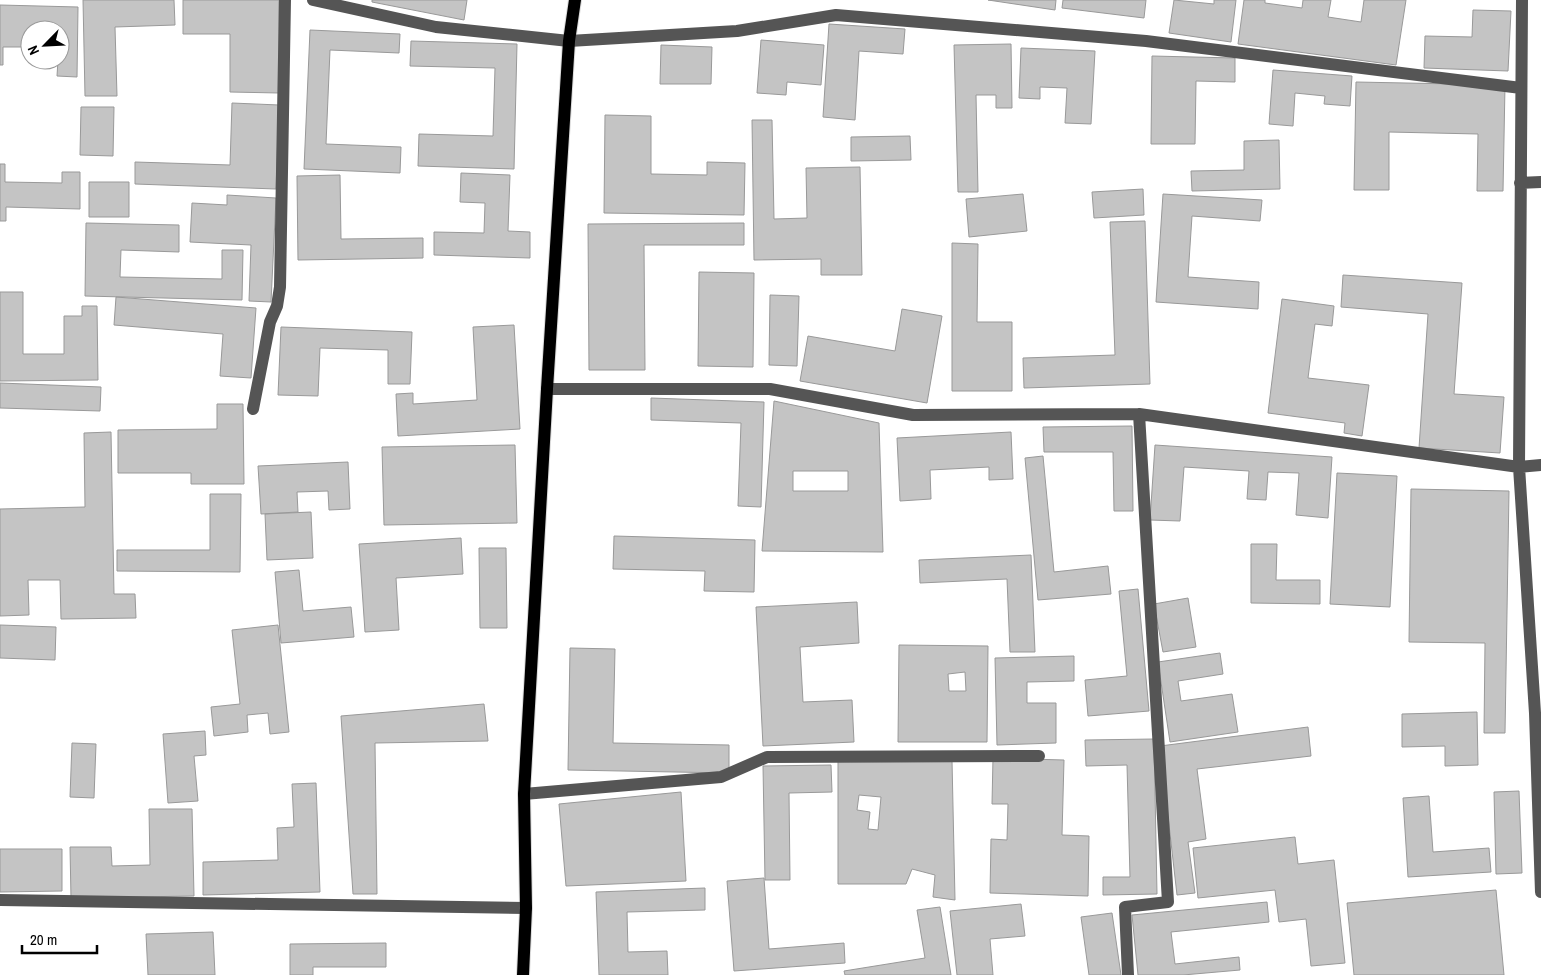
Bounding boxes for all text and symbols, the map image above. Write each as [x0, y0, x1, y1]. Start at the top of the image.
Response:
north arrow [20, 20, 70, 70]
text: N [23, 43, 43, 58]
scale bar [22, 922, 98, 954]
text: 20 m [30, 929, 57, 950]

